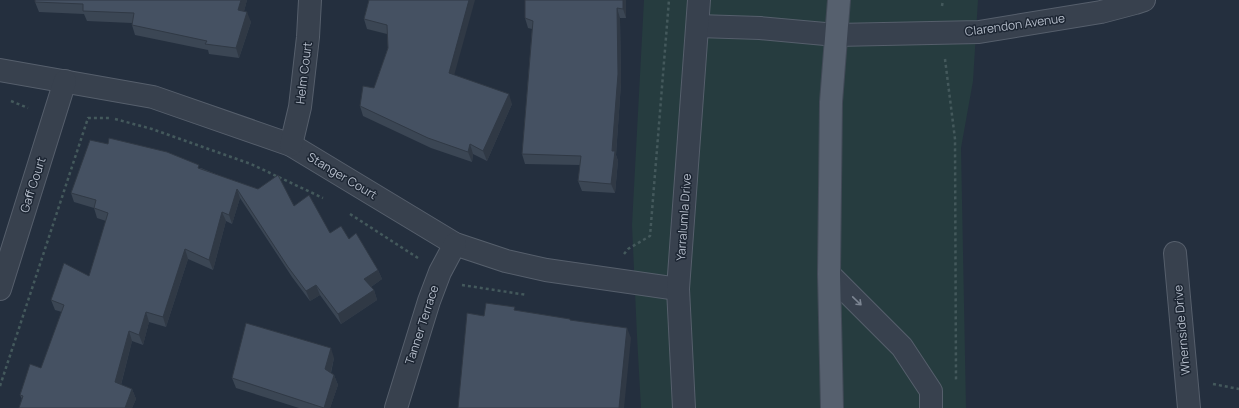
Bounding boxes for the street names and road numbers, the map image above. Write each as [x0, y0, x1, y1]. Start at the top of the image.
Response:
street label: Clarendon Avenue [964, 9, 1066, 40]
street label: Helm Court [291, 41, 316, 105]
street label: Stanger Court [304, 148, 381, 203]
street label: Gaff Court [16, 155, 50, 215]
street label: Yarralumla Drive [672, 173, 695, 261]
street label: Tanner Terrace [401, 283, 442, 367]
street label: Whernside Drive [1169, 284, 1194, 376]

